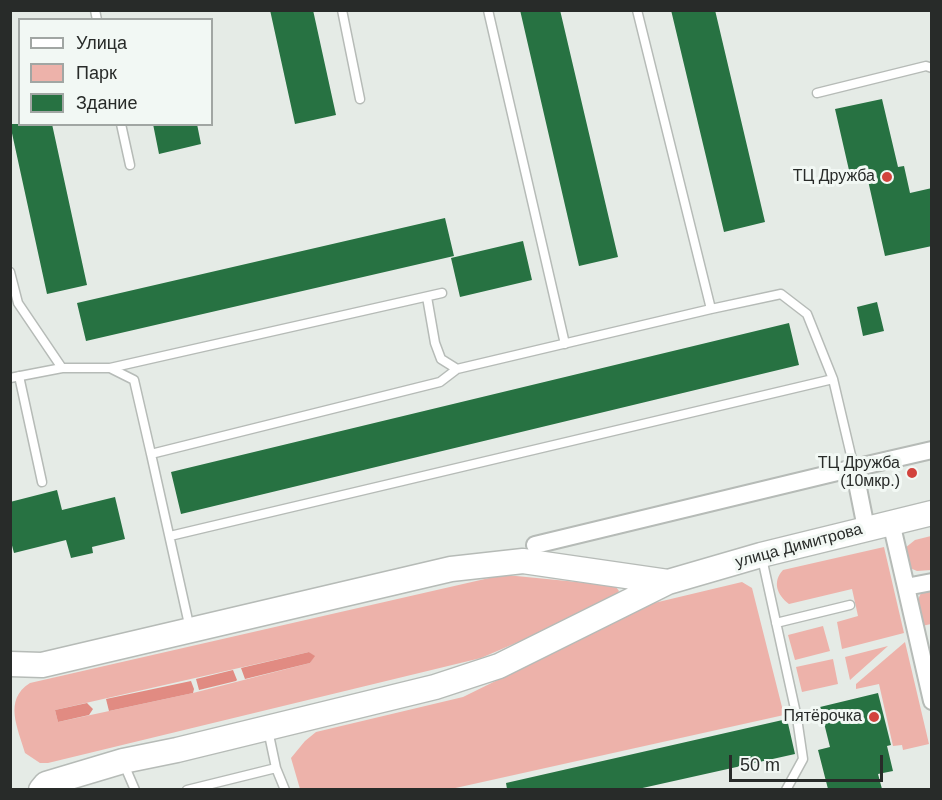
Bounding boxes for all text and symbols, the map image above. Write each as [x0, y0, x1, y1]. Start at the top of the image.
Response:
legend [18, 18, 213, 126]
text: Улица [76, 33, 127, 53]
text: Парк [76, 63, 117, 83]
text: Здание [76, 93, 137, 113]
place label: ТЦ Дружба [793, 167, 875, 187]
marker: ТЦ Дружба [880, 170, 894, 184]
place label: ТЦ Дружба (10мкр.) [818, 454, 900, 492]
marker: ТЦ Дружба (10мкр.) [905, 466, 919, 480]
street label: улица Димитрова [733, 520, 865, 572]
place label: Пятёрочка [784, 707, 862, 727]
marker: Пятёрочка [867, 710, 881, 724]
scale bar [732, 743, 886, 781]
text: 50 m [740, 755, 780, 775]

